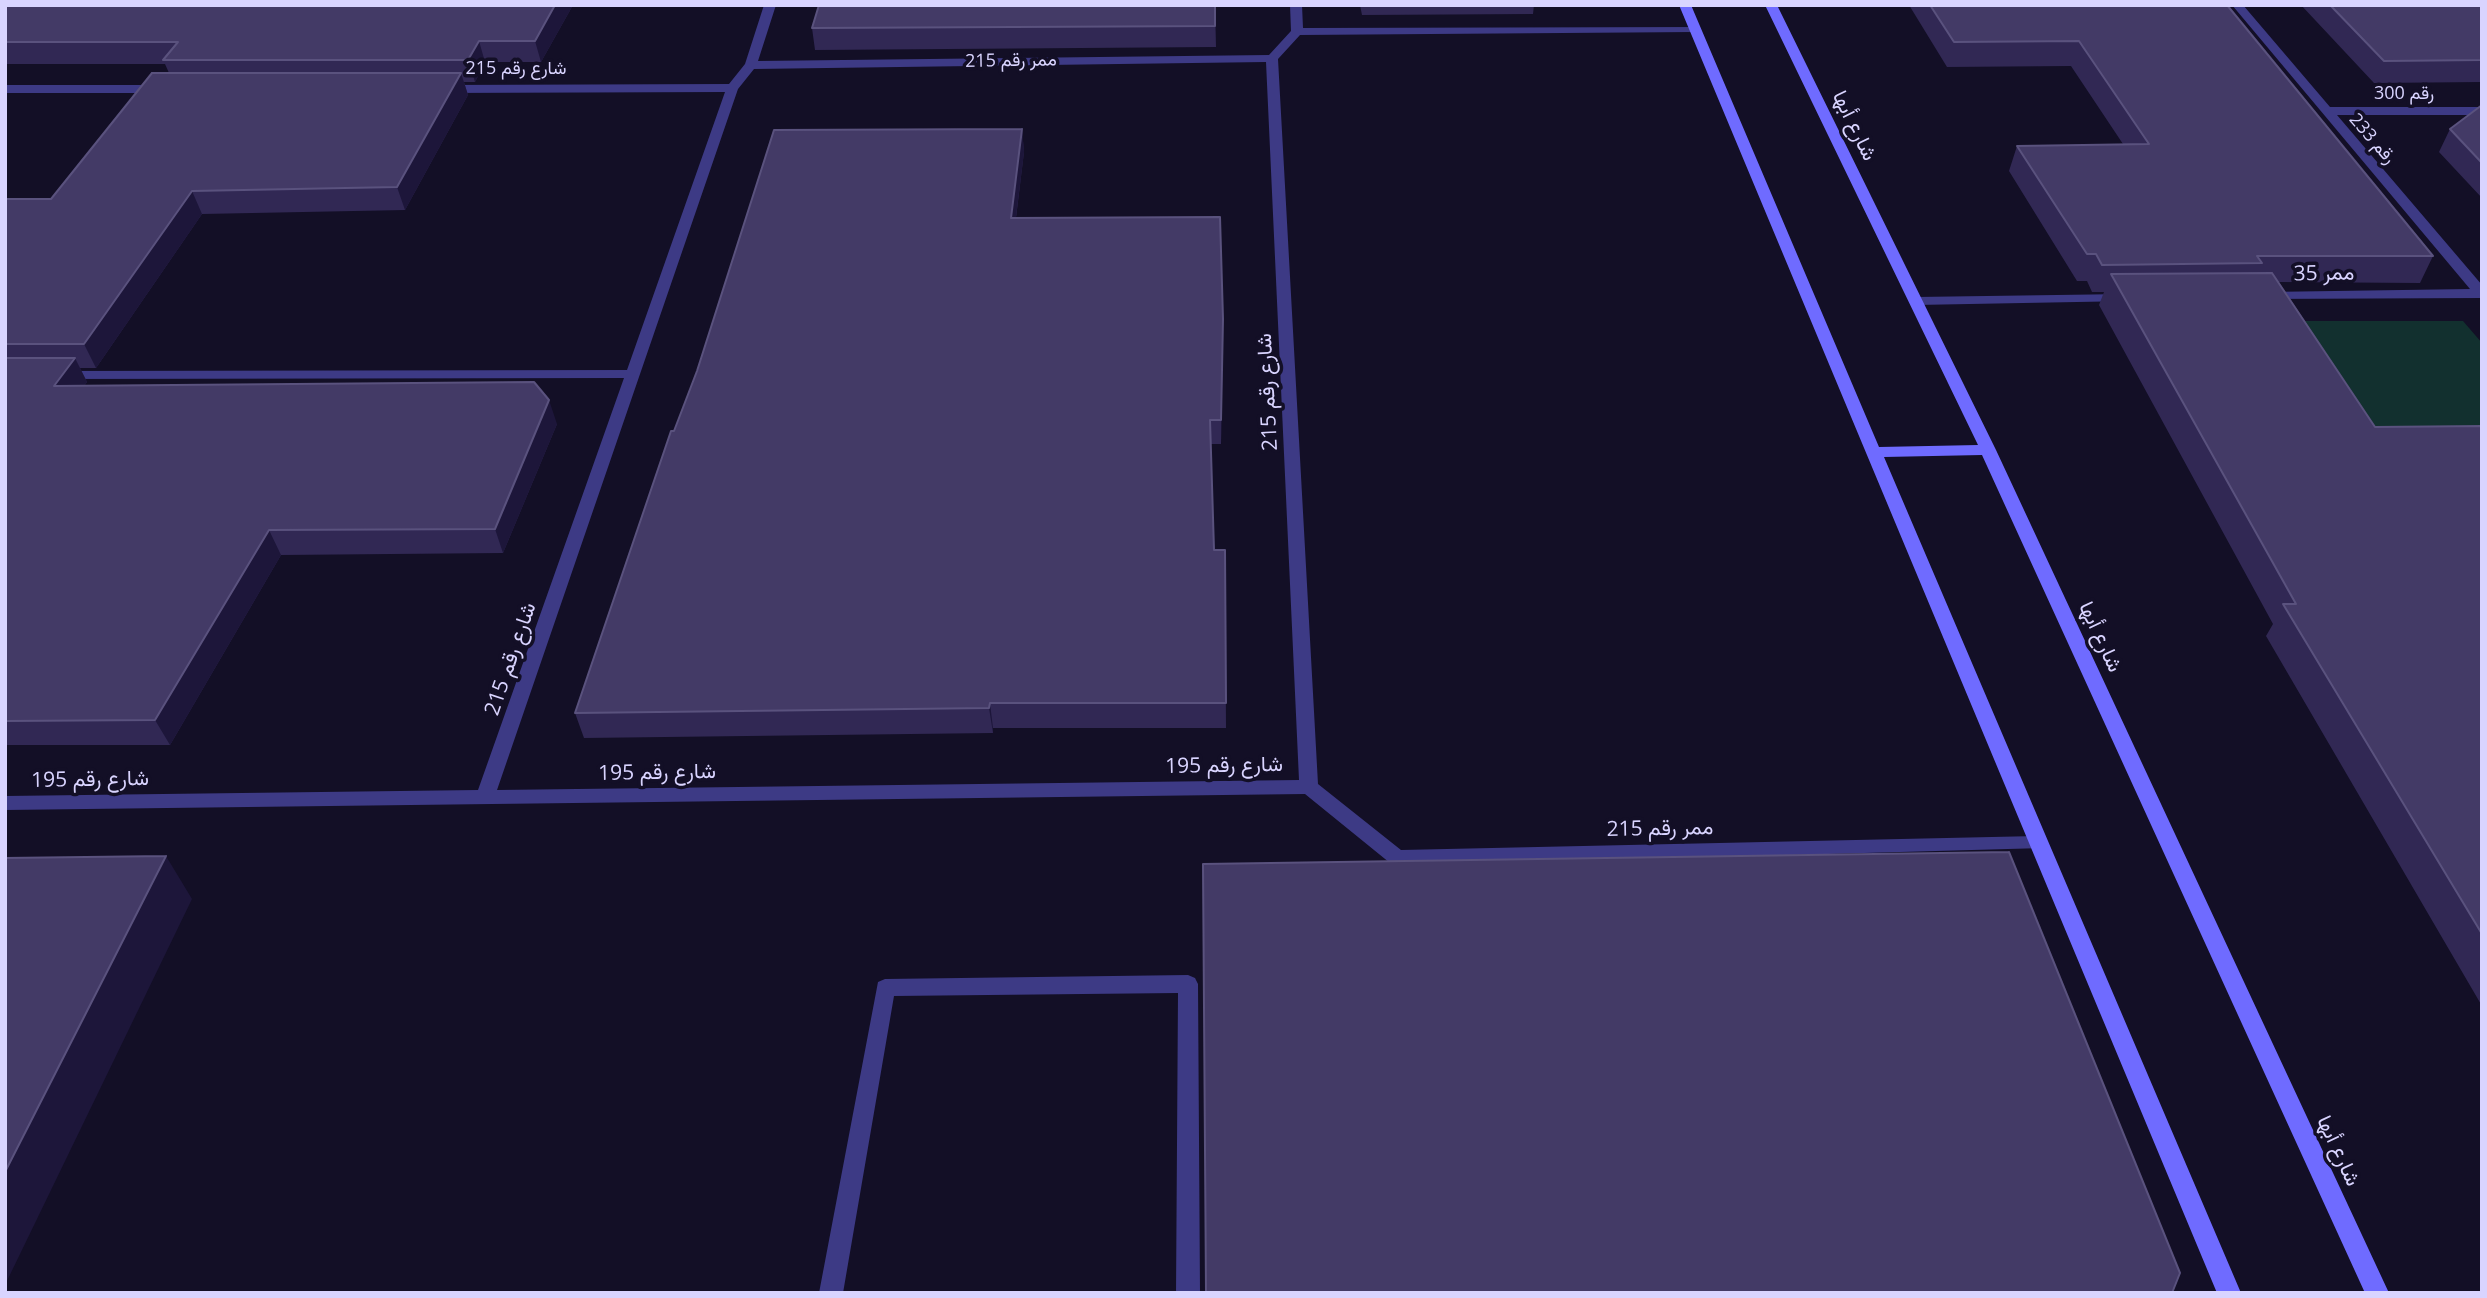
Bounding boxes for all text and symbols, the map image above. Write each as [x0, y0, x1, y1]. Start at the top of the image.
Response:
street label: ممر رقم 215 [965, 49, 1057, 73]
street label: شارع رقم 215 [466, 58, 566, 80]
street label: رقم 300 [2374, 83, 2434, 105]
street label: شارع أبها [1826, 87, 1882, 165]
street label: رقم 233 [2344, 109, 2400, 169]
street label: ممر 35 [2293, 261, 2355, 287]
street label: شارع رقم 215 [1252, 333, 1284, 451]
street label: شارع أبها [2073, 598, 2127, 676]
street label: شارع رقم 215 [480, 599, 542, 719]
street label: شارع رقم 195 [1165, 752, 1283, 780]
street label: شارع رقم 195 [598, 759, 716, 787]
street label: شارع رقم 195 [31, 766, 149, 794]
street label: ممر رقم 215 [1606, 815, 1714, 843]
street label: شارع أبها [2311, 1112, 2365, 1190]

